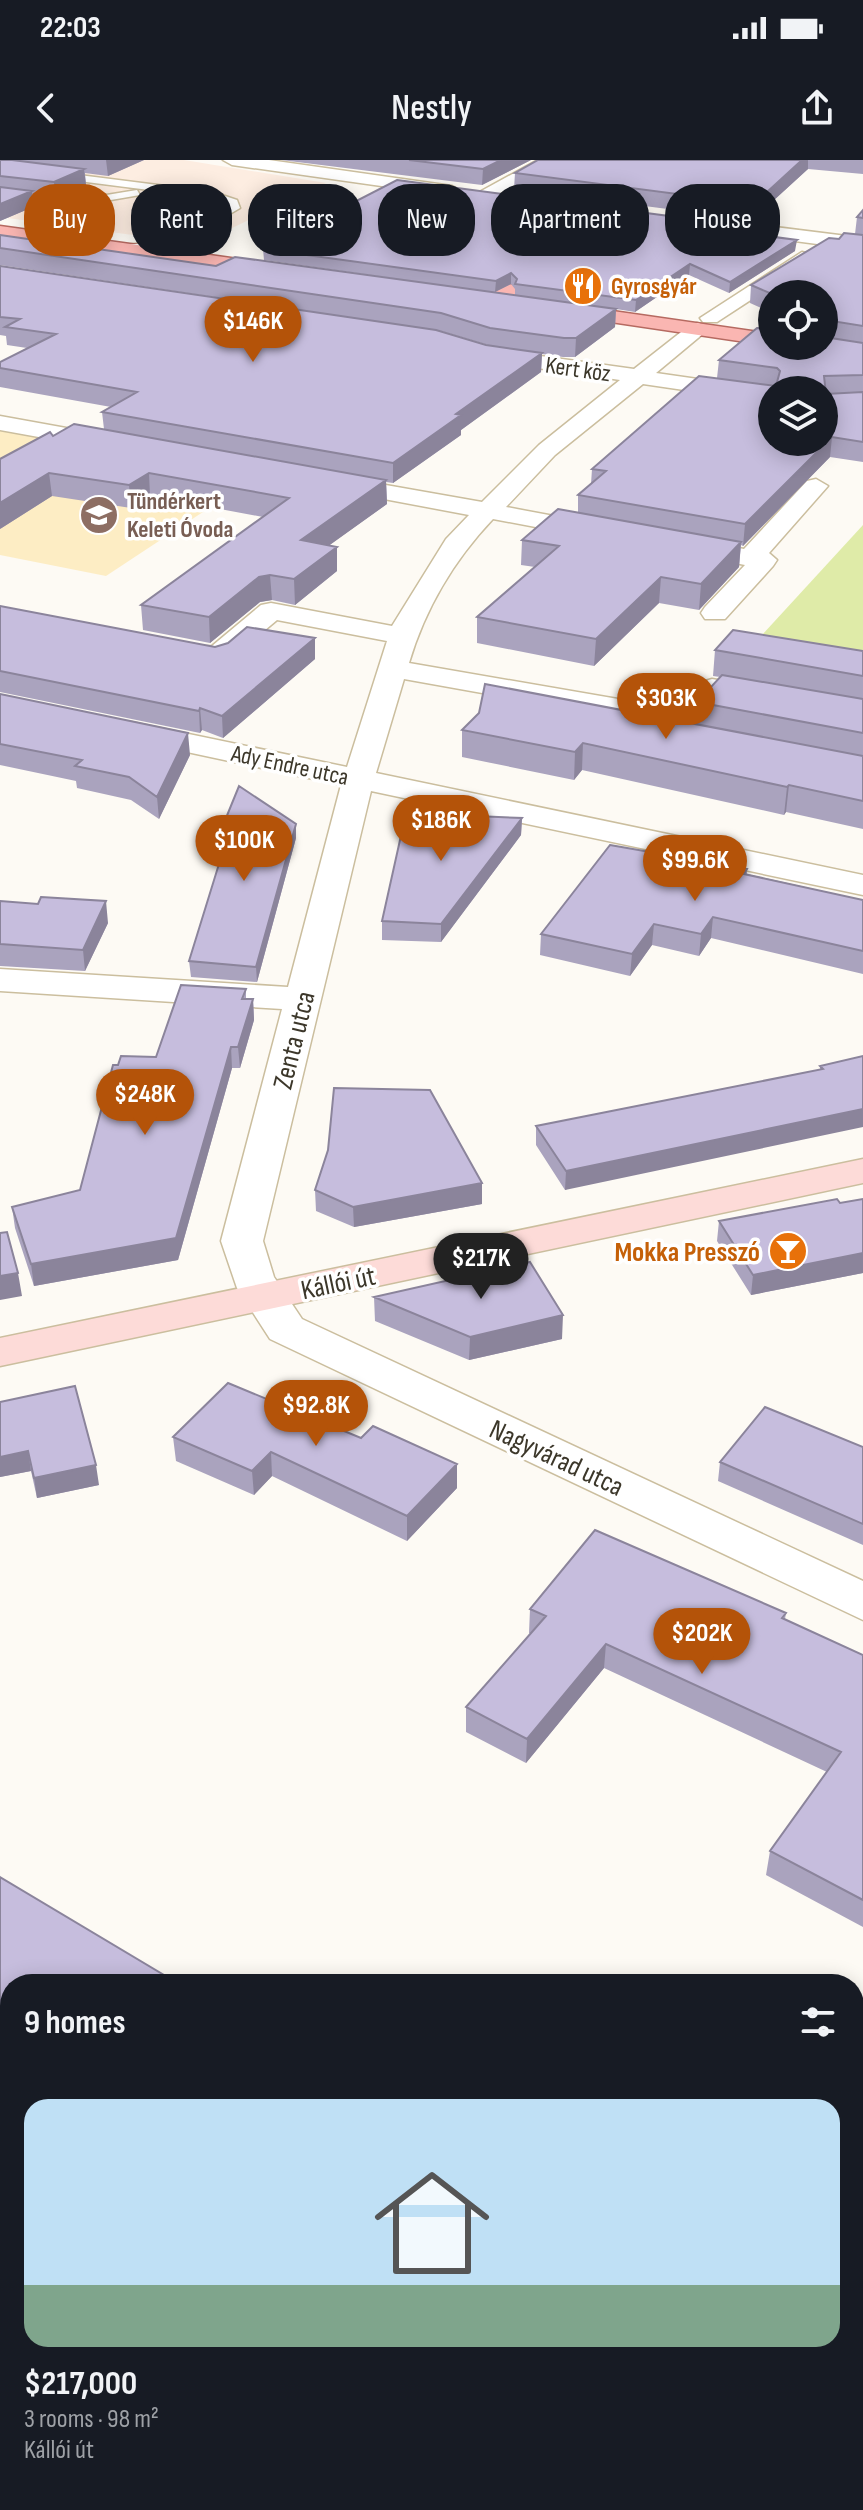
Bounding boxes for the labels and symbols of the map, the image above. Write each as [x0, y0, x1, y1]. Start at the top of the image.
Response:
restaurant icon: Gyrosgyár [562, 265, 604, 307]
place label: Gyrosgyár [611, 272, 697, 301]
pin: $146K [197, 296, 309, 364]
street label: Kert köz [543, 351, 613, 388]
place label: Tündérkert Keleti Óvoda [127, 487, 233, 544]
school or university icon: Tündérkert Keleti Óvoda [78, 494, 120, 536]
pin: $303K [610, 673, 722, 741]
street label: Ady Endre utca [228, 739, 351, 792]
pin: $186K [385, 795, 497, 863]
pin: $100K [188, 815, 300, 883]
pin: $99.6K [630, 835, 760, 903]
street label: Zenta utca [266, 988, 323, 1093]
pin: $248K [89, 1069, 201, 1137]
bar icon: Mokka Presszó [767, 1230, 809, 1272]
pin: $217K [425, 1233, 537, 1301]
place label: Mokka Presszó [614, 1236, 760, 1269]
street label: Kállói út [298, 1260, 379, 1307]
pin: $92.8K [251, 1380, 381, 1448]
street label: Nagyvárad utca [484, 1413, 629, 1504]
pin: $202K [646, 1608, 758, 1676]

